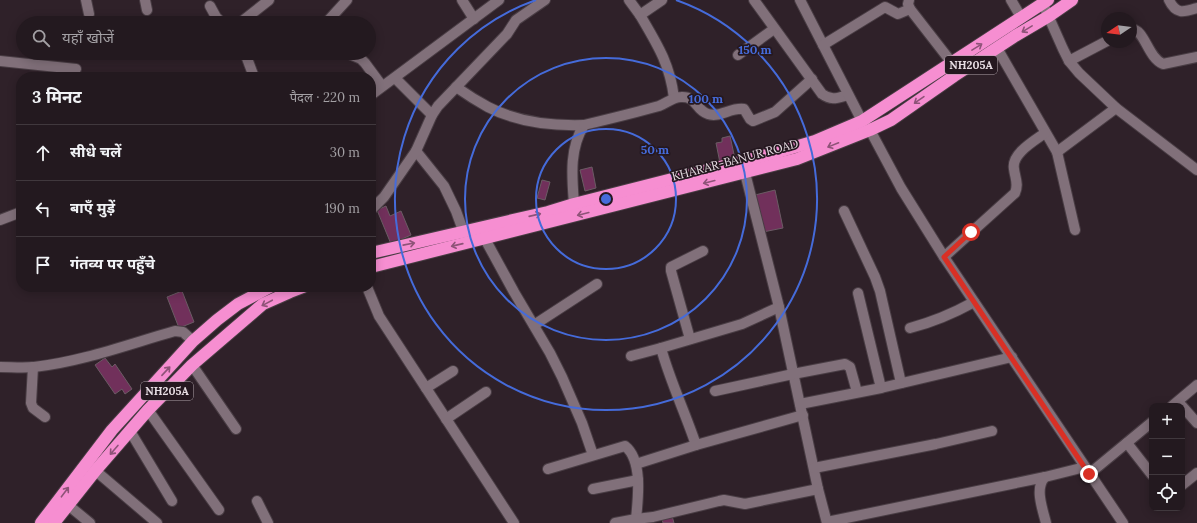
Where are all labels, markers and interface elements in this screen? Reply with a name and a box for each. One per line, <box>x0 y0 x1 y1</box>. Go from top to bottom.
north arrow <box>1101 12 1137 48</box>
search box <box>16 16 376 60</box>
one-way arrow <box>1021 25 1033 33</box>
icon: search <box>30 27 52 49</box>
text: यहाँ खोजें <box>62 28 114 47</box>
text: 150 m <box>738 42 772 57</box>
one-way arrow <box>971 42 983 50</box>
road number: NH205A <box>945 56 997 74</box>
text: 3 मिनट <box>32 86 82 108</box>
text: पैदल · 220 m <box>290 89 360 106</box>
text: 100 m <box>689 91 723 106</box>
one-way arrow <box>913 96 924 104</box>
street label: KHARAR-BANUR ROAD <box>670 135 800 184</box>
one-way arrow <box>828 141 840 149</box>
icon: ahead <box>32 142 54 164</box>
text: सीधे चलें <box>70 142 121 161</box>
text: 50 m <box>641 142 669 157</box>
text: 30 m <box>330 144 360 161</box>
one-way arrow <box>703 179 716 187</box>
centre of rings <box>599 192 613 206</box>
icon: left <box>32 198 54 220</box>
text: बाएँ मुड़ें <box>70 198 115 217</box>
text: 190 m <box>325 200 360 217</box>
one-way arrow <box>529 210 542 218</box>
one-way arrow <box>577 211 590 218</box>
route start <box>962 223 980 241</box>
one-way arrow <box>402 240 415 248</box>
one-way arrow <box>451 242 464 250</box>
icon: arrive <box>32 254 54 276</box>
text: गंतव्य पर पहुँचे <box>70 254 155 273</box>
one-way arrow <box>262 299 274 307</box>
one-way arrow <box>161 366 170 376</box>
road number: NH205A <box>141 382 193 400</box>
map controls <box>1149 403 1185 511</box>
button: + <box>1149 403 1185 439</box>
button: − <box>1149 439 1185 475</box>
one-way arrow <box>109 445 118 456</box>
route end <box>1080 465 1098 483</box>
button: locate <box>1149 475 1185 511</box>
one-way arrow <box>61 487 69 498</box>

